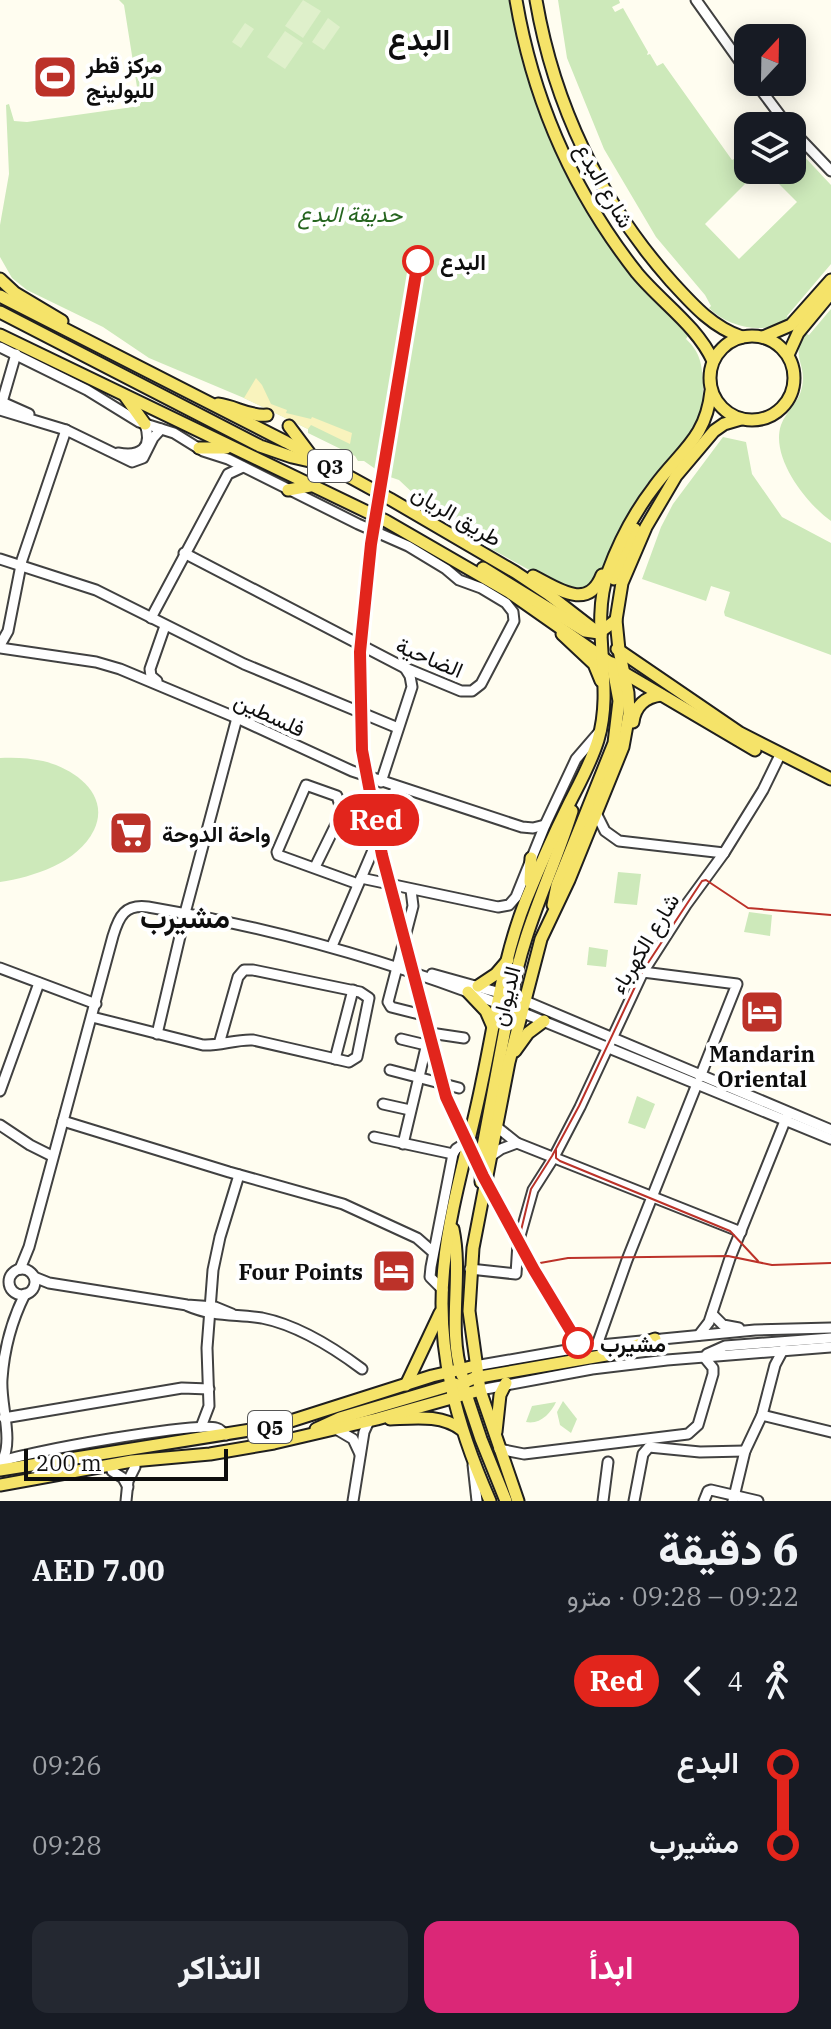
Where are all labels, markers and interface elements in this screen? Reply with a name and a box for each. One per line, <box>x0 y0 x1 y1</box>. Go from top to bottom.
district label: البدع <box>388 19 450 60</box>
north arrow <box>734 24 806 96</box>
map controls <box>734 24 806 184</box>
place label: مركز قطر للبولينج <box>85 50 162 106</box>
sports icon: مركز قطر للبولينج <box>31 53 79 101</box>
button: layers <box>734 112 806 184</box>
street label: شارع البدع <box>568 137 641 233</box>
park label: حديقة البدع <box>298 199 404 230</box>
marker: البدع <box>403 246 433 276</box>
place label: البدع <box>440 247 486 277</box>
road number: Q3 <box>308 450 352 482</box>
street label: طريق الريان <box>407 478 507 552</box>
street label: الضاحية <box>392 630 468 684</box>
street label: فلسطين <box>230 685 310 743</box>
line badge: Red <box>330 794 422 846</box>
text: Red <box>349 801 403 838</box>
supermarket icon: واحة الدوحة <box>107 809 155 857</box>
place label: واحة الدوحة <box>162 819 271 848</box>
street label: شارع الكهرباء <box>603 887 686 999</box>
district label: مشيرب <box>140 897 230 936</box>
street label: الديوان <box>484 963 526 1029</box>
hotel icon: Mandarin Oriental <box>738 988 786 1036</box>
place label: Mandarin Oriental <box>709 1039 815 1093</box>
hotel icon: Four Points <box>370 1247 418 1295</box>
place label: Four Points <box>239 1257 363 1286</box>
marker: مشيرب <box>563 1328 593 1358</box>
place label: مشيرب <box>600 1329 666 1358</box>
road number: Q5 <box>248 1411 292 1443</box>
scale bar <box>24 1445 228 1481</box>
text: 200 m <box>36 1448 102 1477</box>
text: 6 دقيقة <box>658 1520 799 1577</box>
text: AED 7.00 <box>32 1550 165 1589</box>
text: 09:22 – 09:28 · مترو <box>567 1579 799 1613</box>
icon: back <box>671 1659 715 1703</box>
icon: walk <box>755 1659 799 1703</box>
text: Red <box>590 1662 643 1699</box>
text: 4 <box>727 1664 743 1698</box>
text: البدع <box>676 1742 739 1781</box>
text: 09:26 <box>32 1748 102 1782</box>
text: مشيرب <box>649 1822 739 1861</box>
text: 09:28 <box>32 1828 102 1862</box>
button: التذاكر <box>32 1921 408 2013</box>
button: ابدأ <box>424 1921 799 2013</box>

